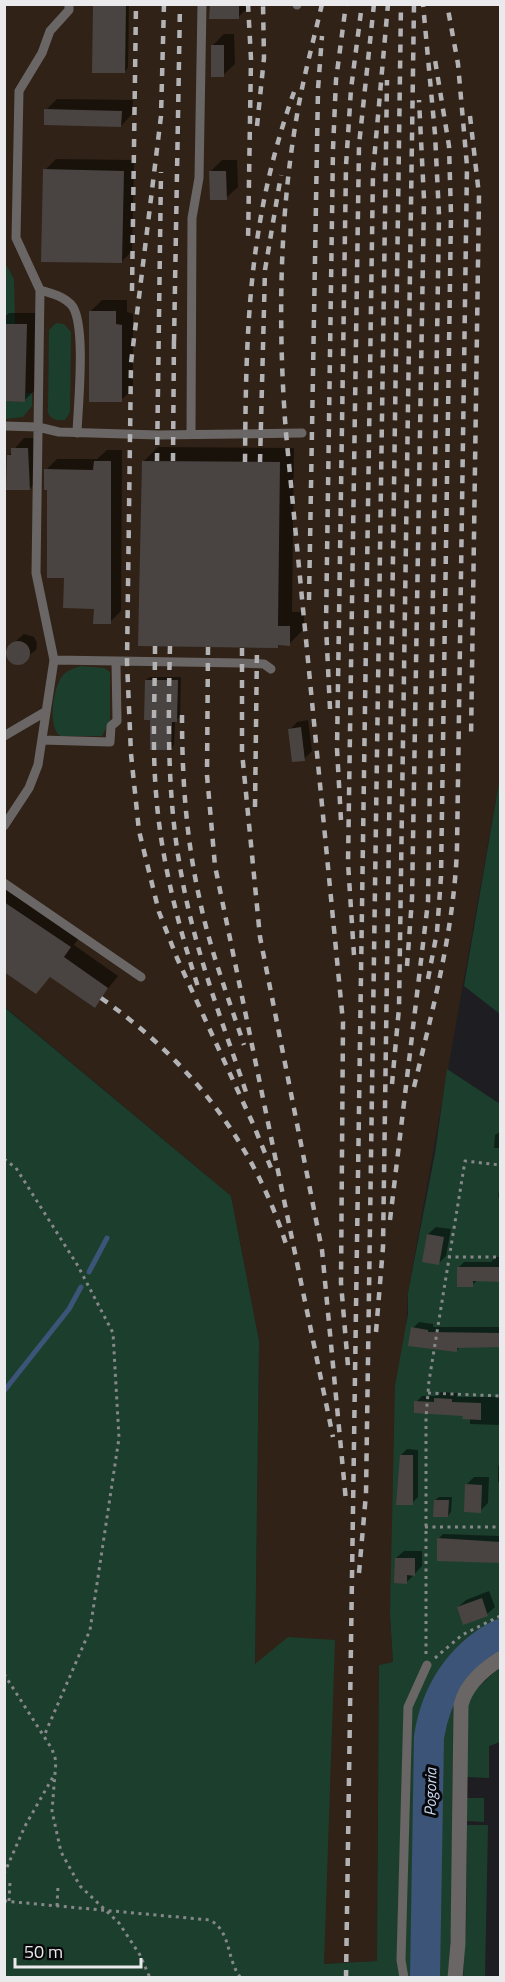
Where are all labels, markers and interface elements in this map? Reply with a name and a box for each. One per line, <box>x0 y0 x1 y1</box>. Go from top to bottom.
water label: Pogoria <box>418 1767 442 1816</box>
scale bar <box>15 1931 141 1969</box>
text: 50 m <box>24 1938 63 1965</box>

